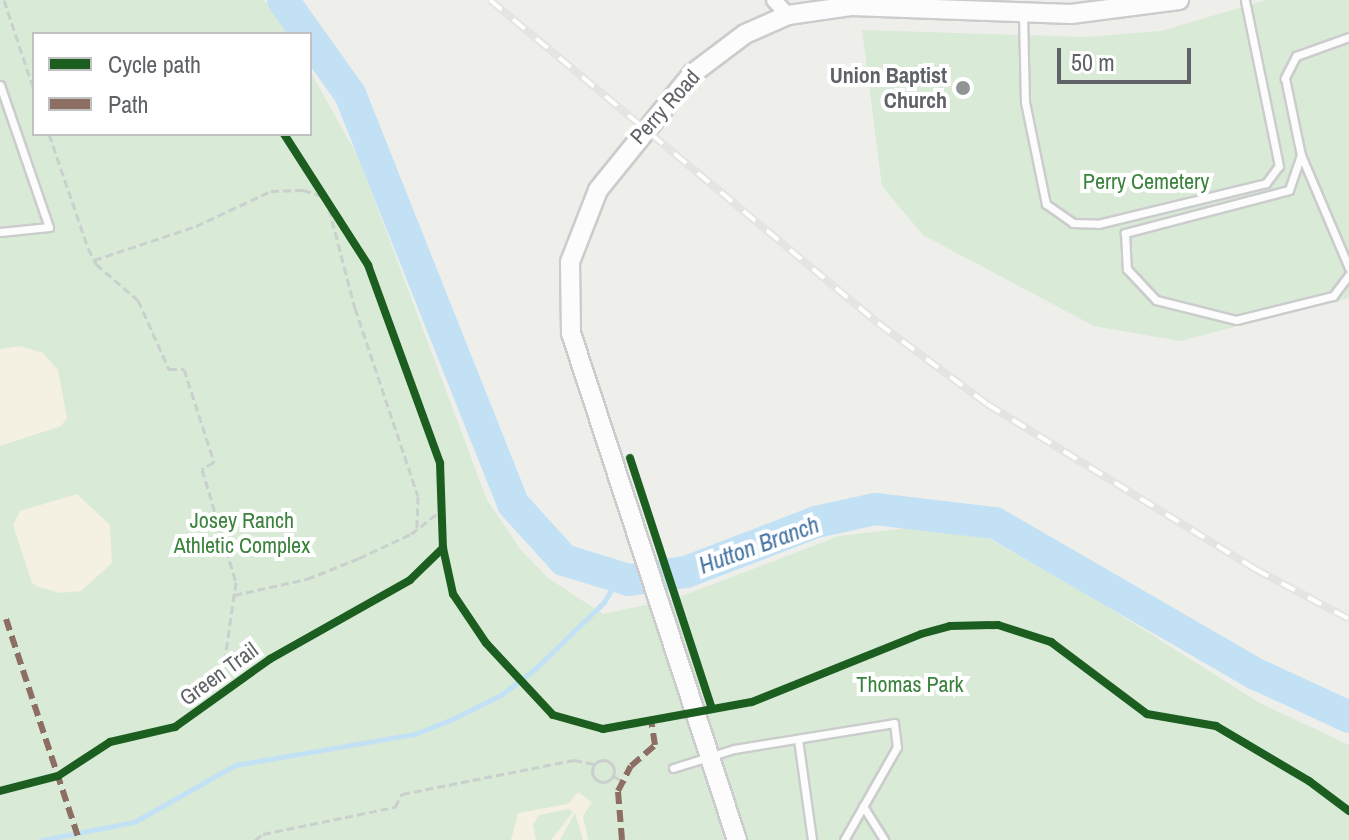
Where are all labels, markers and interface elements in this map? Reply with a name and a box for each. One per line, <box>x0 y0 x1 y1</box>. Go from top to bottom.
legend <box>32 32 312 136</box>
scale bar <box>1061 32 1195 82</box>
text: 50 m <box>1071 46 1115 78</box>
text: Cycle path <box>108 48 201 80</box>
place label: Union Baptist Church <box>830 62 947 114</box>
street label: Perry Road <box>625 64 705 150</box>
marker: Union Baptist Church <box>954 79 972 97</box>
text: Path <box>108 88 149 120</box>
park label: Perry Cemetery <box>1083 169 1209 195</box>
park label: Josey Ranch Athletic Complex <box>174 507 310 558</box>
water label: Hutton Branch <box>695 510 823 580</box>
street label: Green Trail <box>175 637 263 711</box>
park label: Thomas Park <box>856 672 964 698</box>

